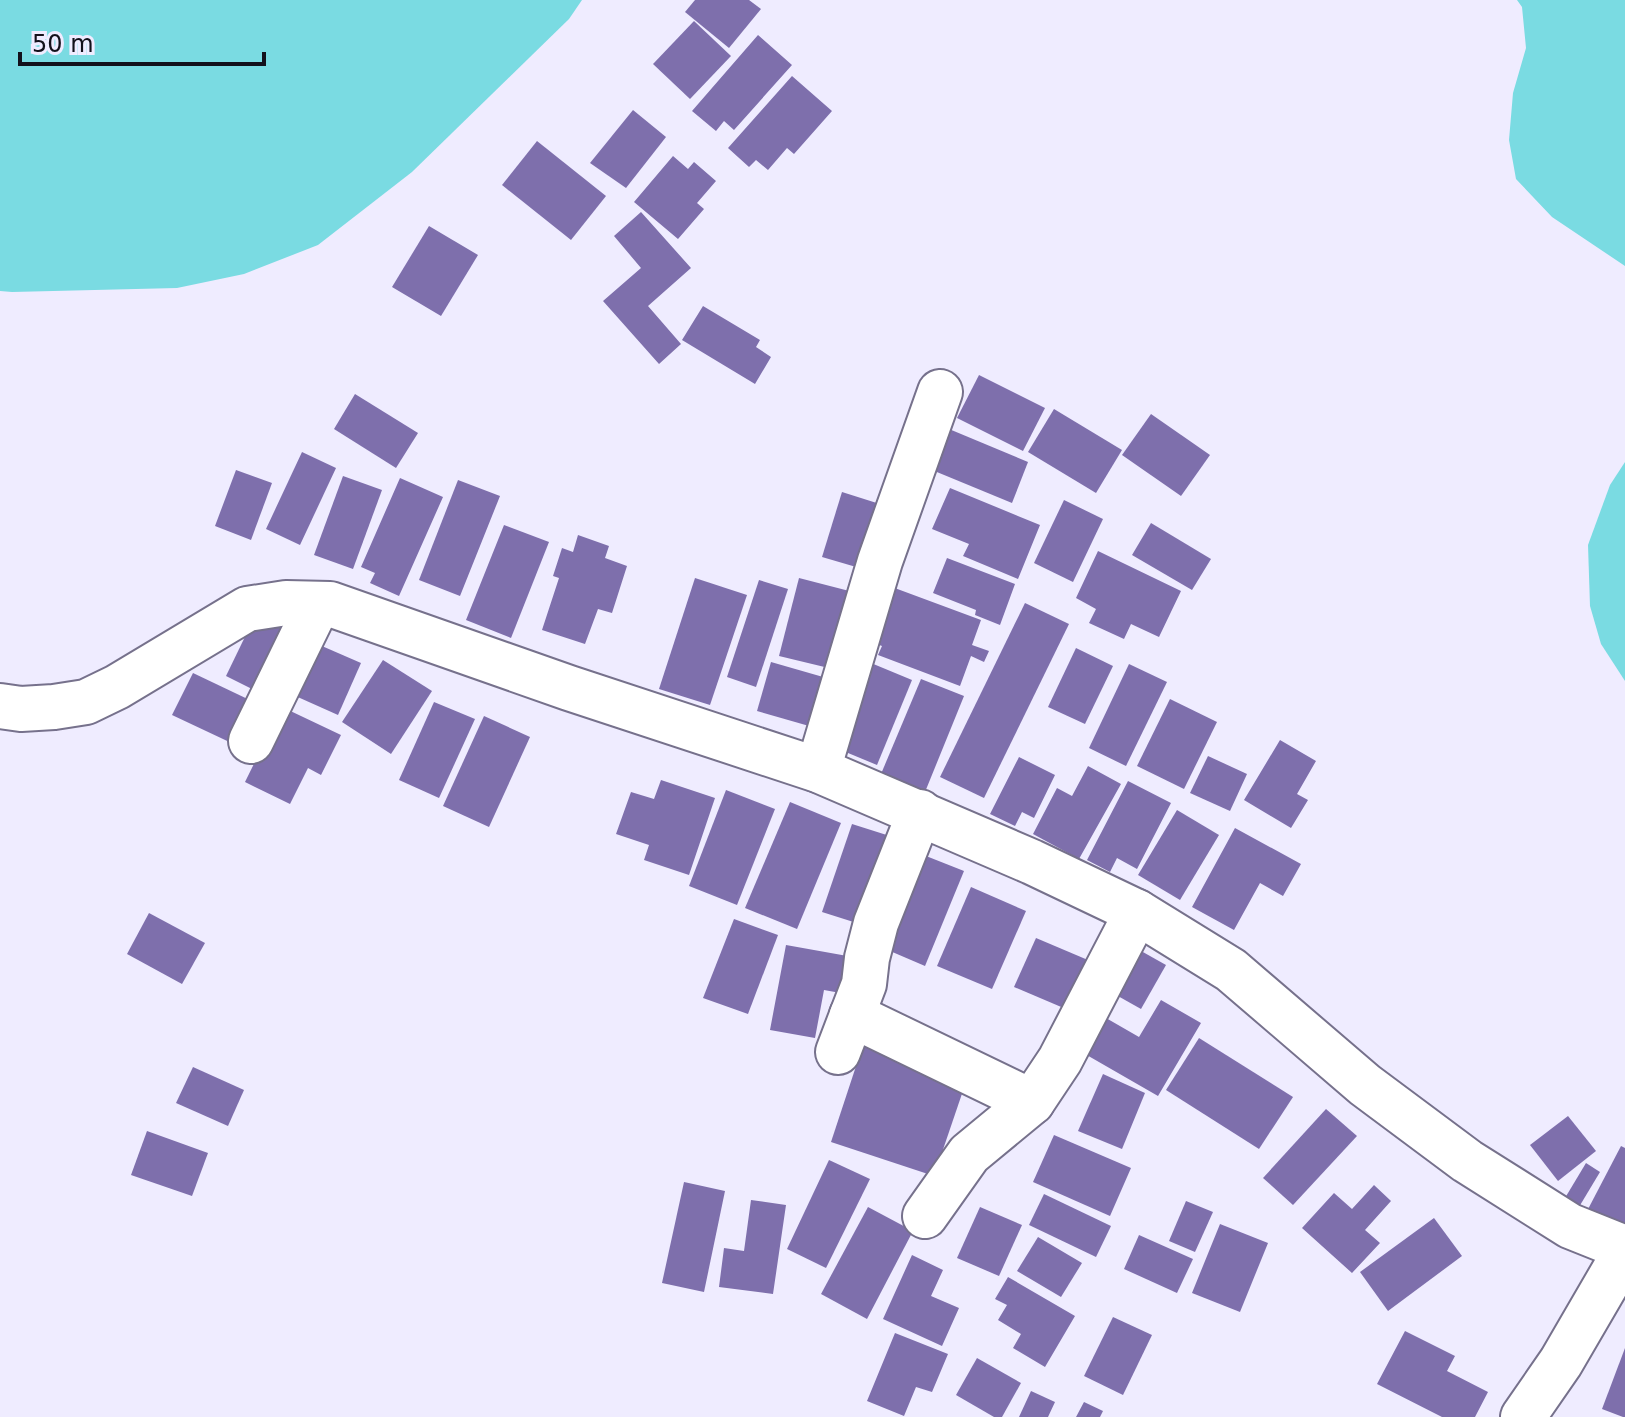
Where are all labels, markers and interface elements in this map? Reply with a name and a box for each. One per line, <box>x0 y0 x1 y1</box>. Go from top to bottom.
scale bar <box>20 16 264 66</box>
text: 50 m <box>32 30 94 58</box>

